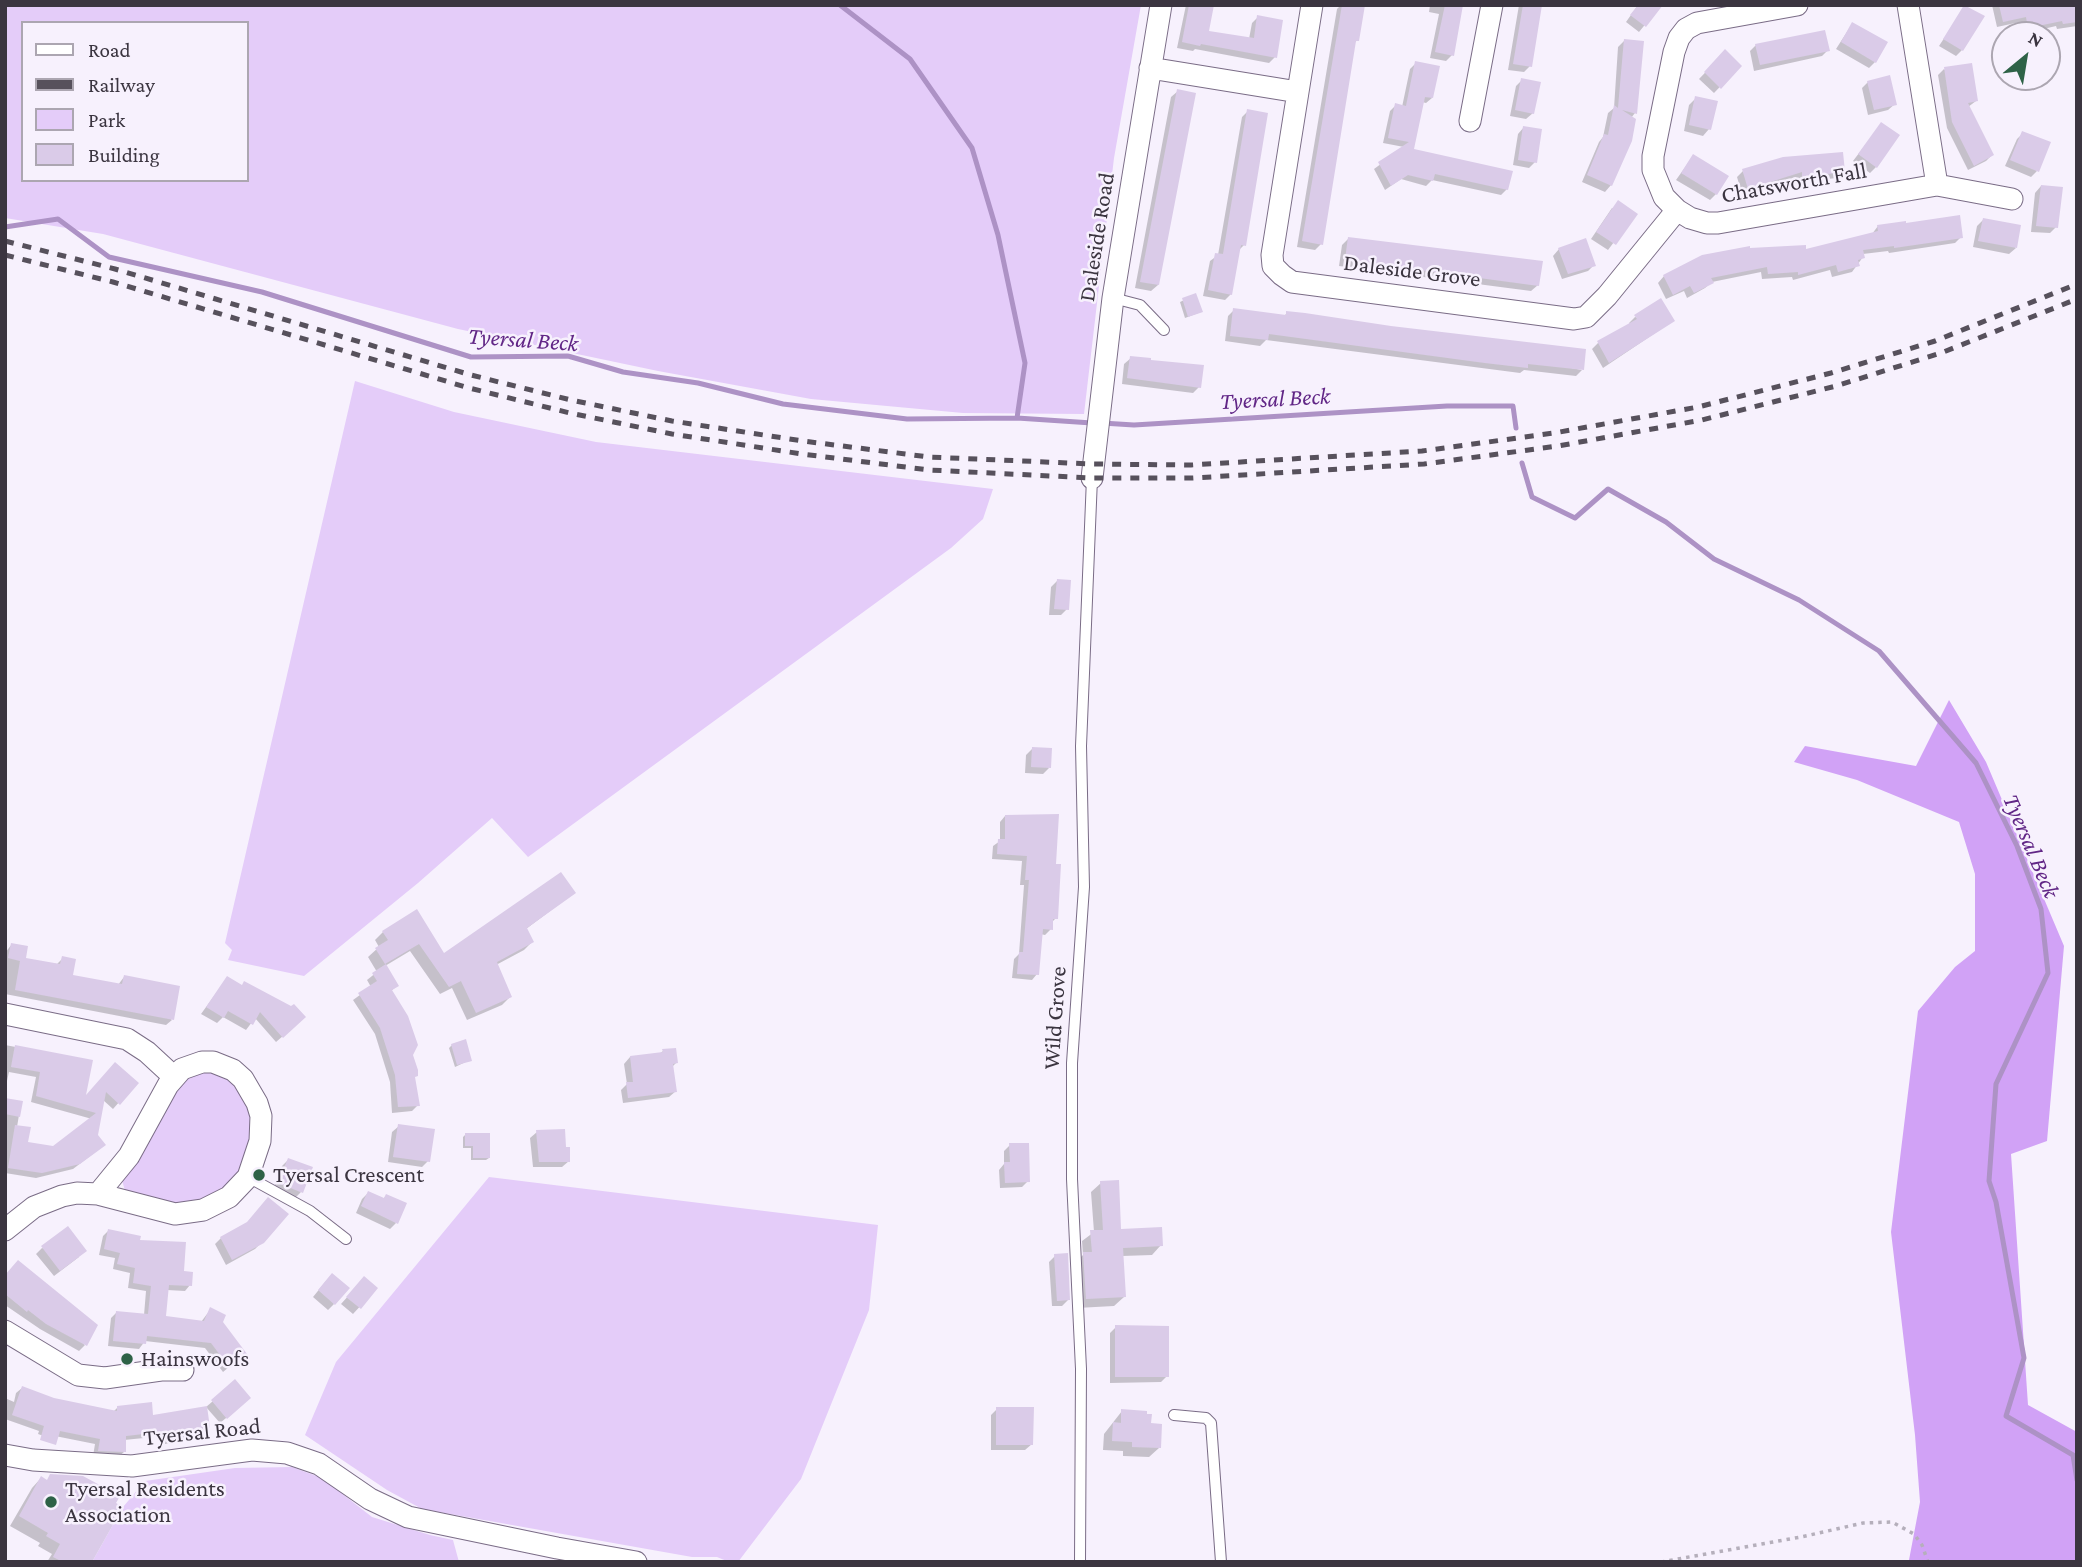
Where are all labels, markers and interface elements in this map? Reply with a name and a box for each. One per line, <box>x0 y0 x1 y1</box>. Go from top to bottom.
legend <box>21 21 248 182</box>
north arrow <box>1991 21 2061 91</box>
text: N <box>2025 27 2047 51</box>
text: Road <box>88 38 131 62</box>
text: Railway <box>88 73 155 97</box>
text: Park <box>88 108 125 132</box>
text: Building <box>88 143 160 167</box>
street label: Chatsworth Fall <box>1719 157 1869 209</box>
street label: Daleside Road <box>1073 170 1121 304</box>
street label: Daleside Grove <box>1342 249 1482 293</box>
water label: Tyersal Beck <box>467 322 579 358</box>
water label: Tyersal Beck <box>1219 382 1331 416</box>
water label: Tyersal Beck <box>1996 790 2066 902</box>
street label: Wild Grove <box>1038 965 1072 1071</box>
place label: Tyersal Crescent <box>273 1161 424 1189</box>
marker: Tyersal Crescent <box>251 1167 267 1183</box>
place label: Hainswoofs <box>141 1345 249 1373</box>
marker: Hainswoofs <box>119 1351 135 1367</box>
street label: Tyersal Road <box>142 1412 262 1452</box>
place label: Tyersal Residents Association <box>65 1475 225 1529</box>
marker: Tyersal Residents Association <box>43 1494 59 1510</box>

